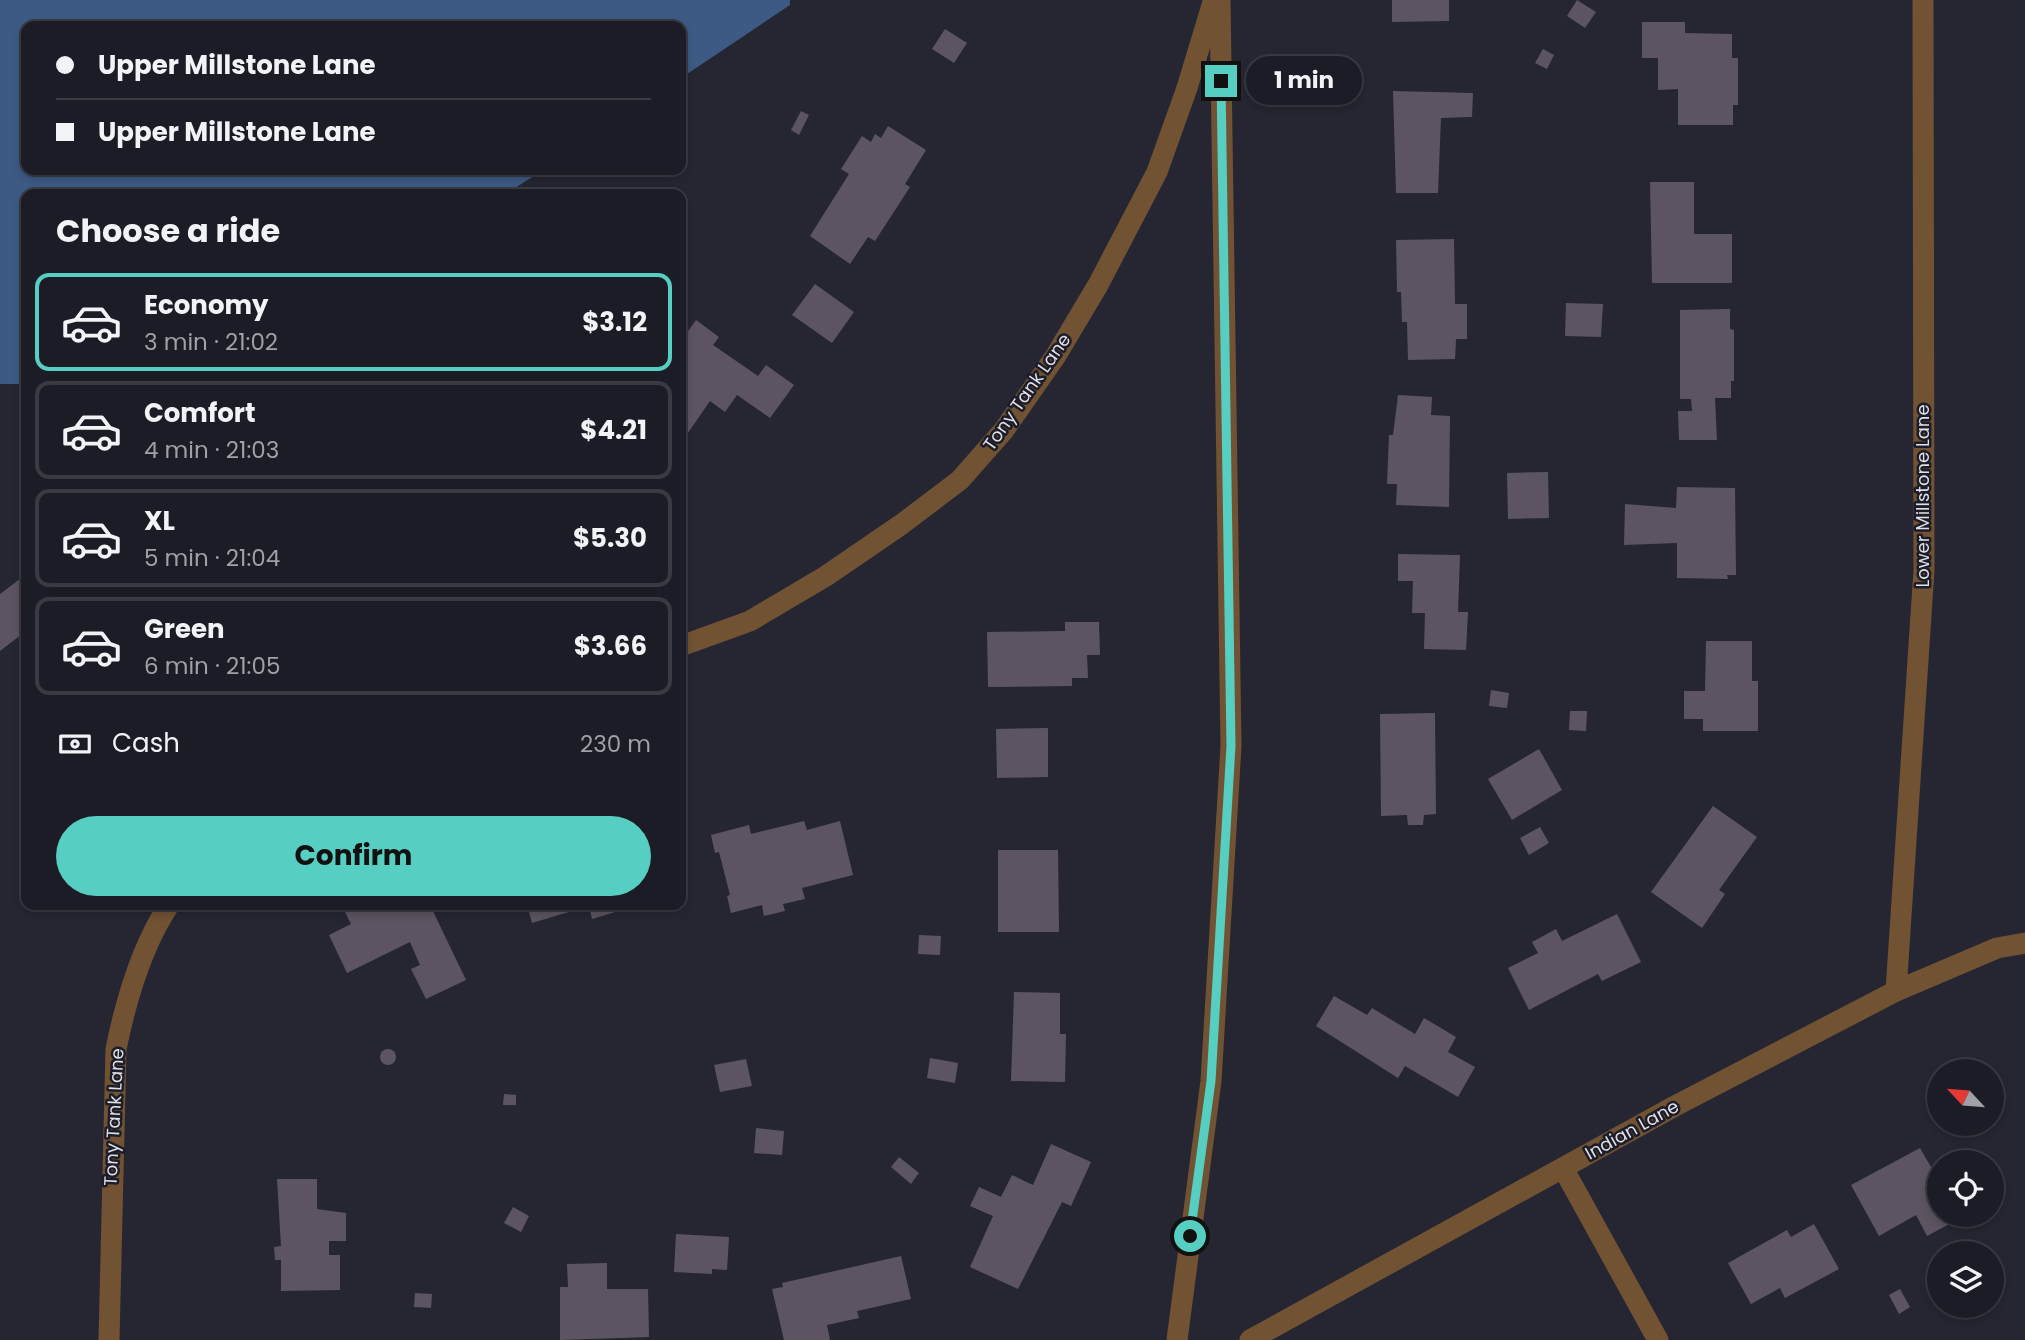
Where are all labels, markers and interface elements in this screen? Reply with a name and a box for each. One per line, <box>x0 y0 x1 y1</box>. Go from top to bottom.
text: Upper Millstone Lane <box>98 47 375 83</box>
callout: 1 min <box>1246 56 1361 106</box>
text: 1 min <box>1274 64 1334 96</box>
route end <box>1205 65 1237 97</box>
text: Upper Millstone Lane <box>98 114 375 150</box>
text: Choose a ride <box>56 208 280 253</box>
text: Economy <box>144 287 268 323</box>
icon: car <box>60 291 123 354</box>
text: $3.12 <box>582 304 647 340</box>
text: 3 min · 21:02 <box>144 326 278 358</box>
street label: Tony Tank Lane <box>977 328 1076 455</box>
text: Comfort <box>144 395 256 431</box>
icon: car <box>60 399 123 462</box>
street label: Lower Millstone Lane <box>1910 404 1935 588</box>
text: $4.21 <box>580 412 647 448</box>
text: 4 min · 21:03 <box>144 434 279 466</box>
text: XL <box>144 503 175 539</box>
icon: car <box>60 507 123 570</box>
text: $5.30 <box>573 520 647 556</box>
text: 5 min · 21:04 <box>144 542 280 574</box>
text: Green <box>144 611 225 647</box>
icon: car <box>60 615 123 678</box>
text: $3.66 <box>574 628 647 664</box>
text: 6 min · 21:05 <box>144 650 280 682</box>
icon: cash <box>56 725 94 763</box>
text: Cash <box>112 725 180 761</box>
text: 230 m <box>580 728 651 760</box>
button: Confirm <box>56 816 651 896</box>
street label: Tony Tank Lane <box>97 1047 130 1186</box>
north arrow <box>1927 1059 2004 1136</box>
map controls <box>1927 1059 2004 1318</box>
street label: Indian Lane <box>1580 1093 1683 1166</box>
button: locate <box>1927 1150 2004 1227</box>
route start <box>1174 1220 1206 1252</box>
button: layers <box>1927 1241 2004 1318</box>

